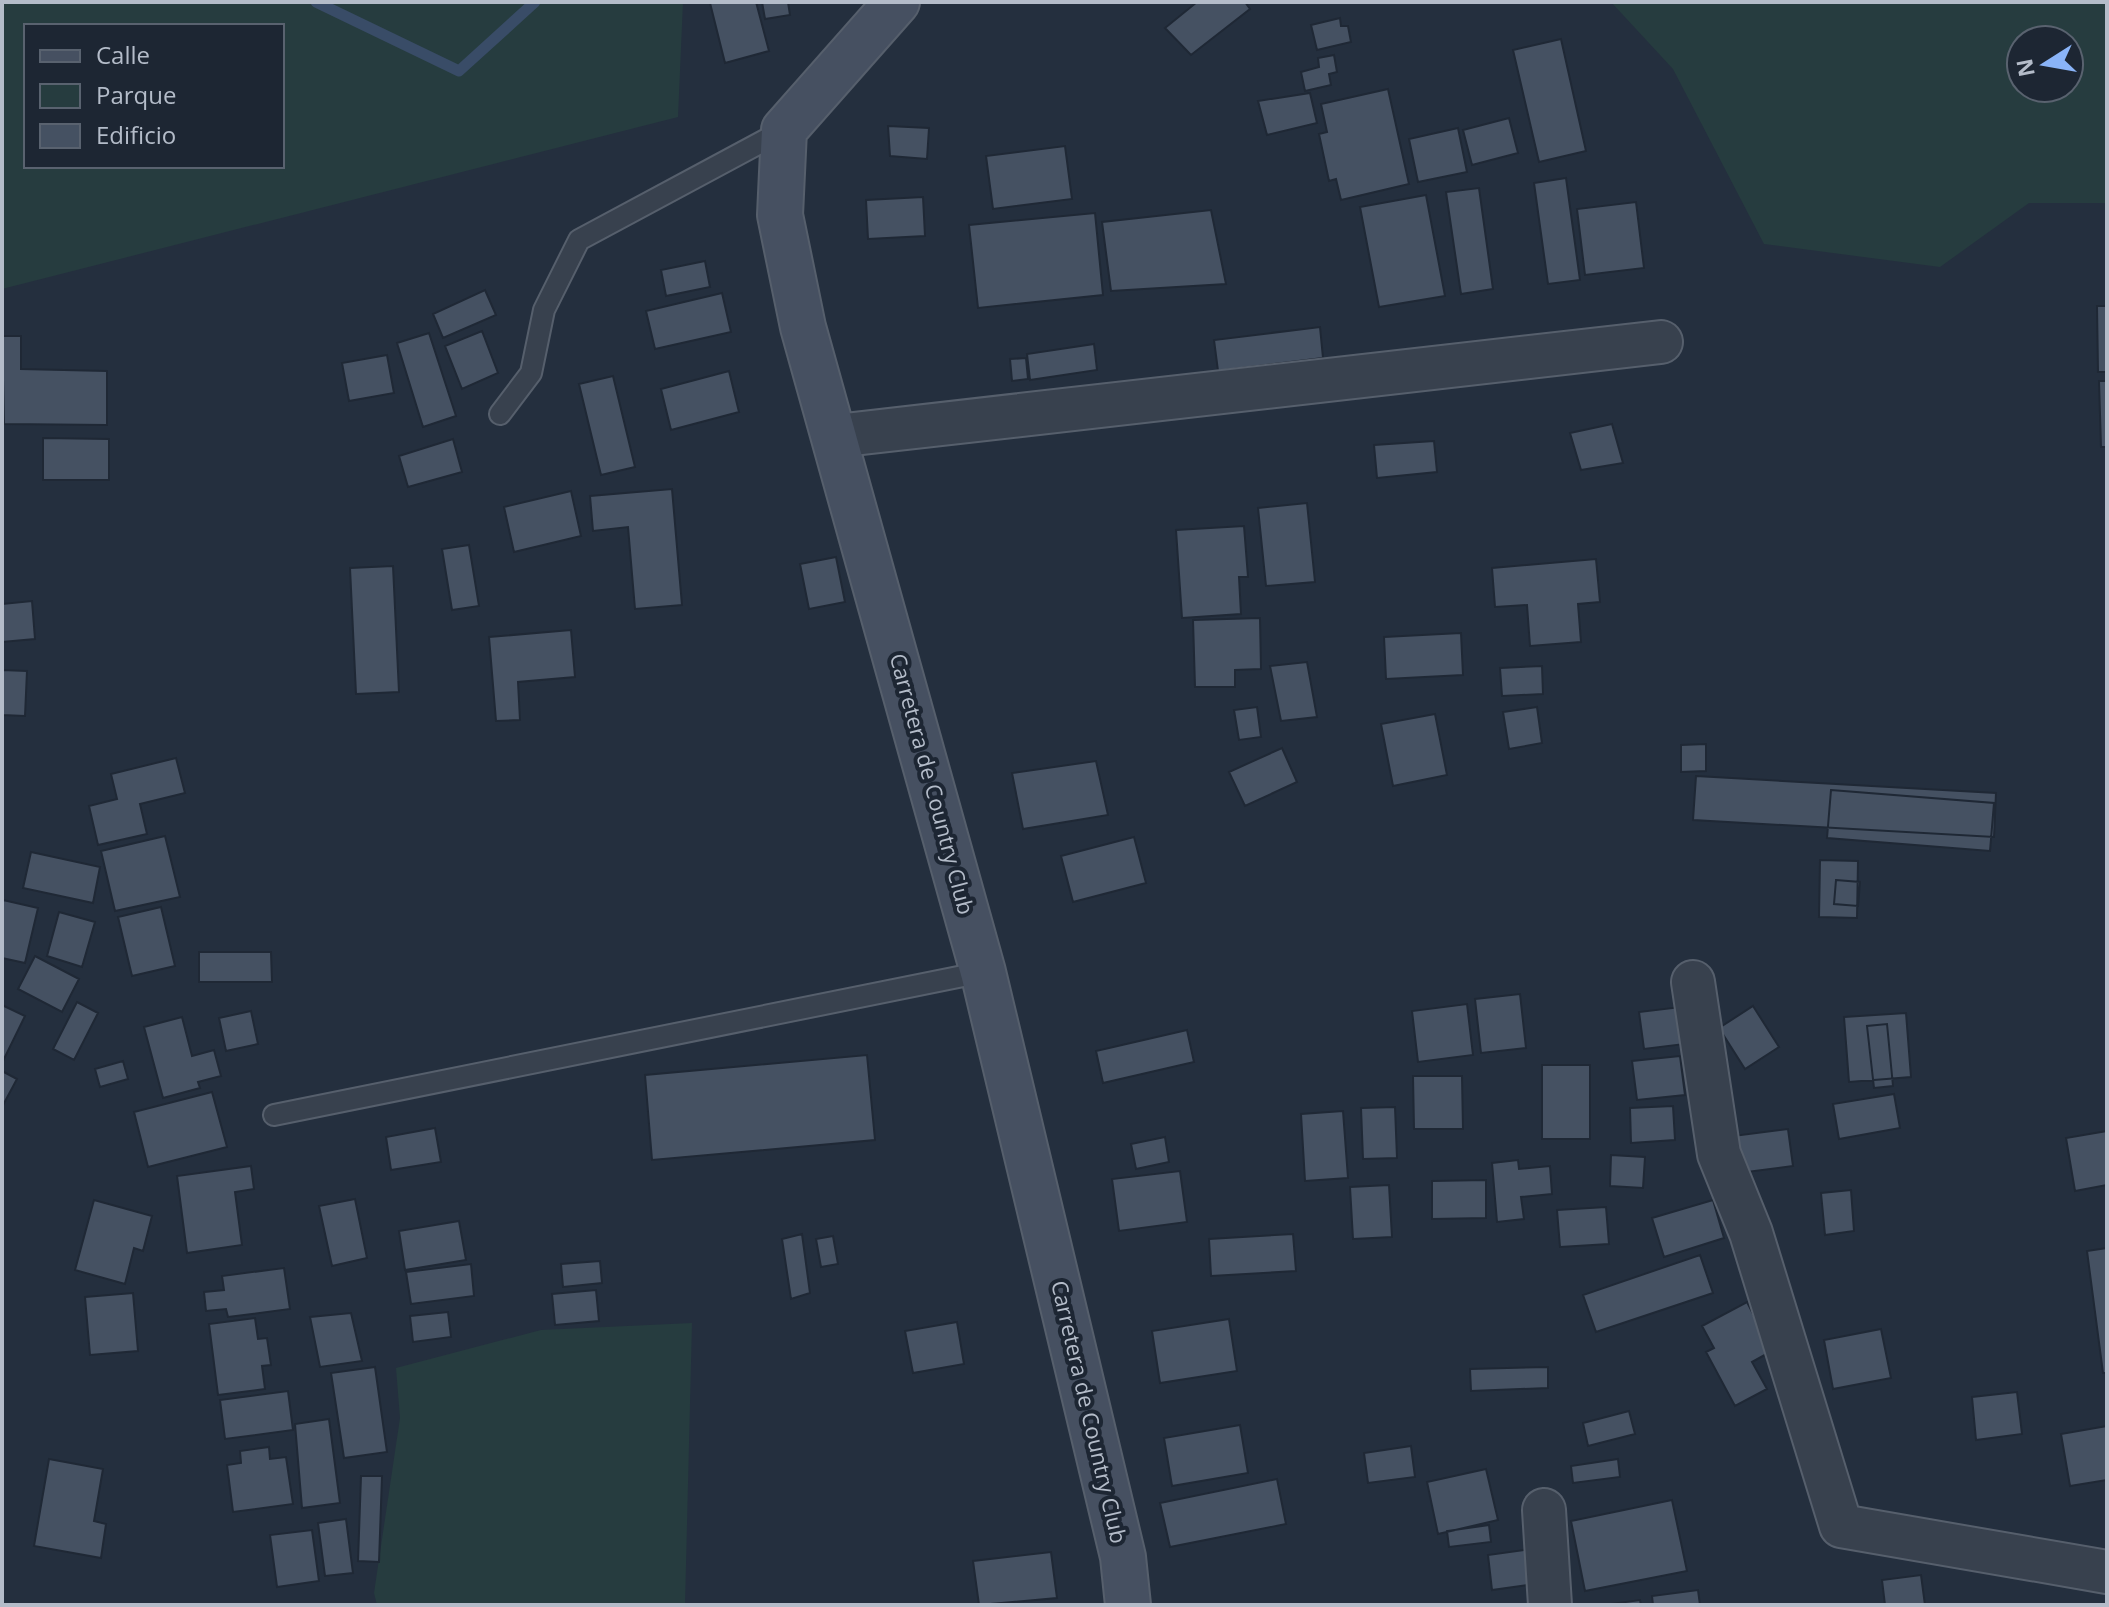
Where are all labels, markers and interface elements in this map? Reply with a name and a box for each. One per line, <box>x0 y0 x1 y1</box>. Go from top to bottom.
legend <box>24 24 284 168</box>
north arrow <box>2005 24 2085 104</box>
text: Calle <box>96 38 150 71</box>
text: N <box>2008 56 2041 80</box>
text: Parque <box>96 78 176 111</box>
text: Edificio <box>96 118 176 151</box>
street label: Carretera de Country Club <box>884 650 982 918</box>
street label: Carretera de Country Club <box>1045 1277 1135 1546</box>

